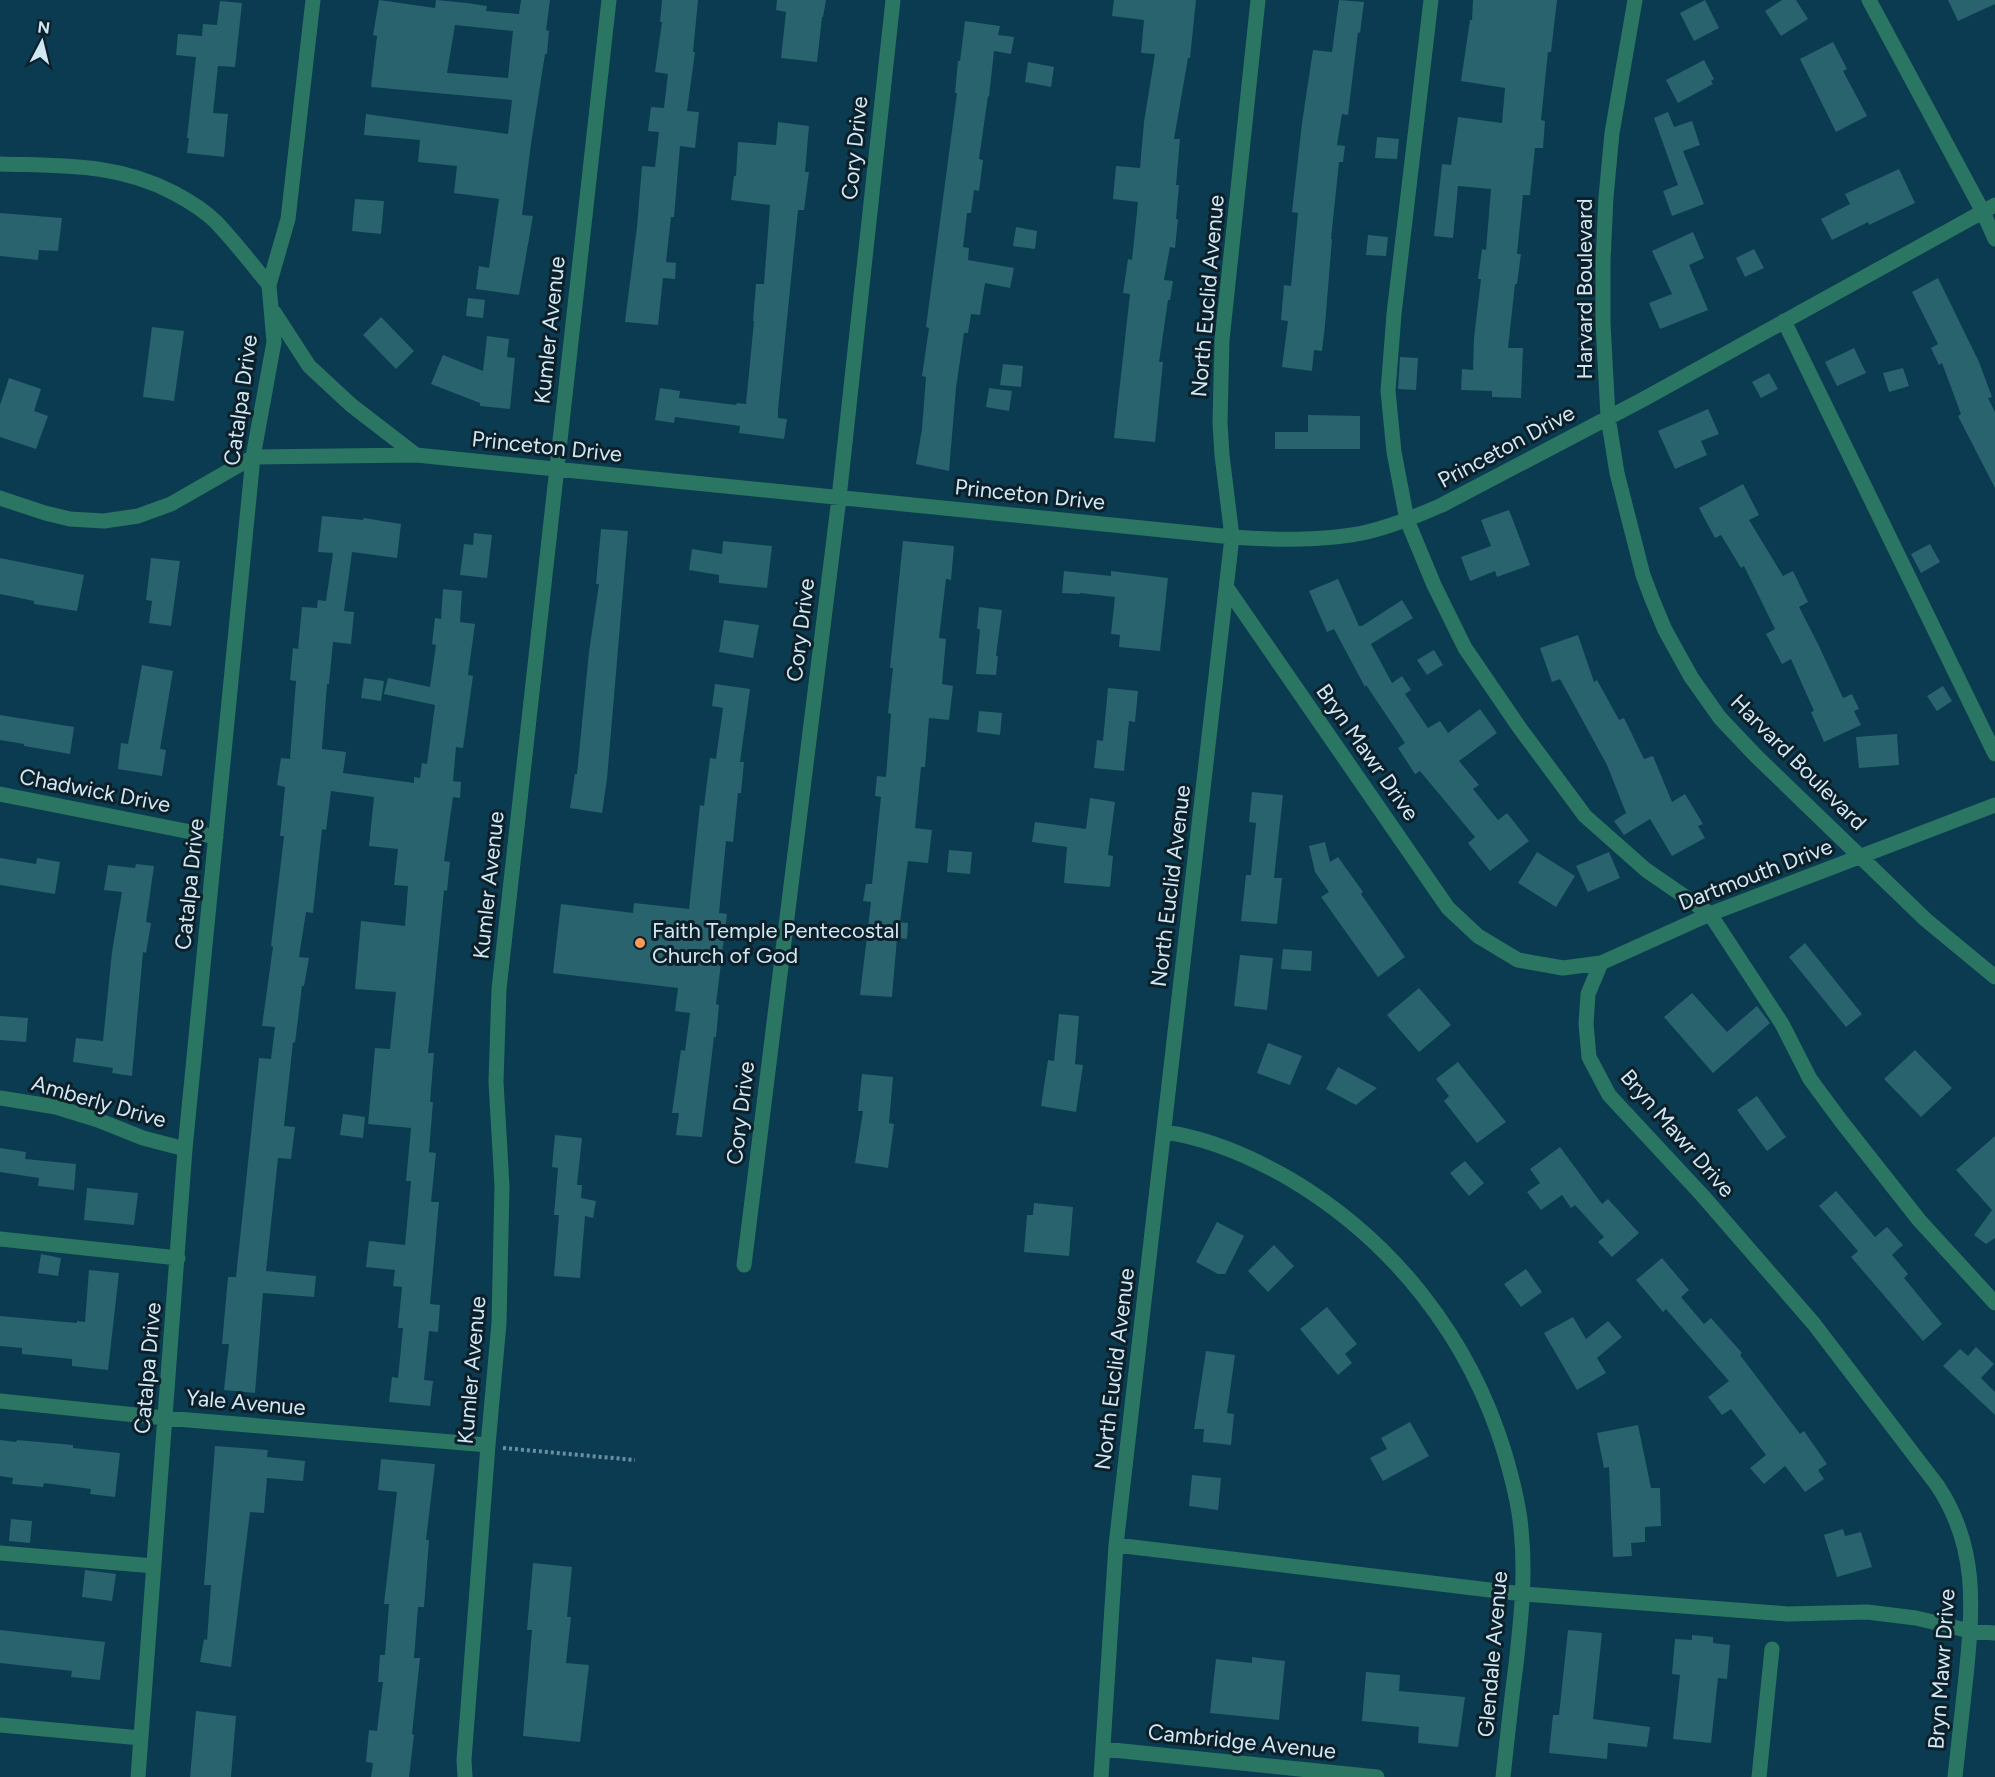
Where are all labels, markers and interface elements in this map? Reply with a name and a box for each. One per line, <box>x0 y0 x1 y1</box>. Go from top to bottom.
north arrow <box>12 12 72 72</box>
text: N <box>36 17 51 38</box>
street label: Cory Drive <box>836 95 873 201</box>
street label: North Euclid Avenue <box>1185 194 1230 398</box>
street label: Harvard Boulevard <box>1571 198 1598 380</box>
street label: Kumler Avenue <box>528 255 571 405</box>
street label: Catalpa Drive <box>218 333 263 467</box>
street label: Princeton Drive <box>1433 399 1579 494</box>
street label: Princeton Drive <box>470 425 623 468</box>
street label: Princeton Drive <box>953 473 1106 516</box>
street label: Cory Drive <box>781 577 820 683</box>
street label: Bryn Mawr Drive <box>1310 679 1425 826</box>
street label: Harvard Boulevard <box>1725 689 1872 836</box>
street label: Chadwick Drive <box>17 763 173 818</box>
street label: North Euclid Avenue <box>1145 784 1196 989</box>
street label: Kumler Avenue <box>467 810 510 960</box>
street label: Catalpa Drive <box>169 817 210 951</box>
street label: Dartmouth Drive <box>1674 833 1836 916</box>
place label: Faith Temple Pentecostal Church of God <box>652 917 899 969</box>
marker: Faith Temple Pentecostal Church of God <box>633 936 647 950</box>
street label: Cory Drive <box>721 1060 760 1166</box>
street label: Bryn Mawr Drive <box>1615 1064 1741 1203</box>
street label: Amberly Drive <box>28 1069 169 1134</box>
street label: North Euclid Avenue <box>1089 1267 1140 1472</box>
street label: Kumler Avenue <box>452 1295 491 1445</box>
street label: Catalpa Drive <box>128 1301 167 1435</box>
street label: Yale Avenue <box>185 1384 307 1421</box>
street label: Glendale Avenue <box>1472 1570 1513 1738</box>
street label: Bryn Mawr Drive <box>1922 1588 1961 1750</box>
street label: Cambridge Avenue <box>1147 1718 1337 1765</box>

